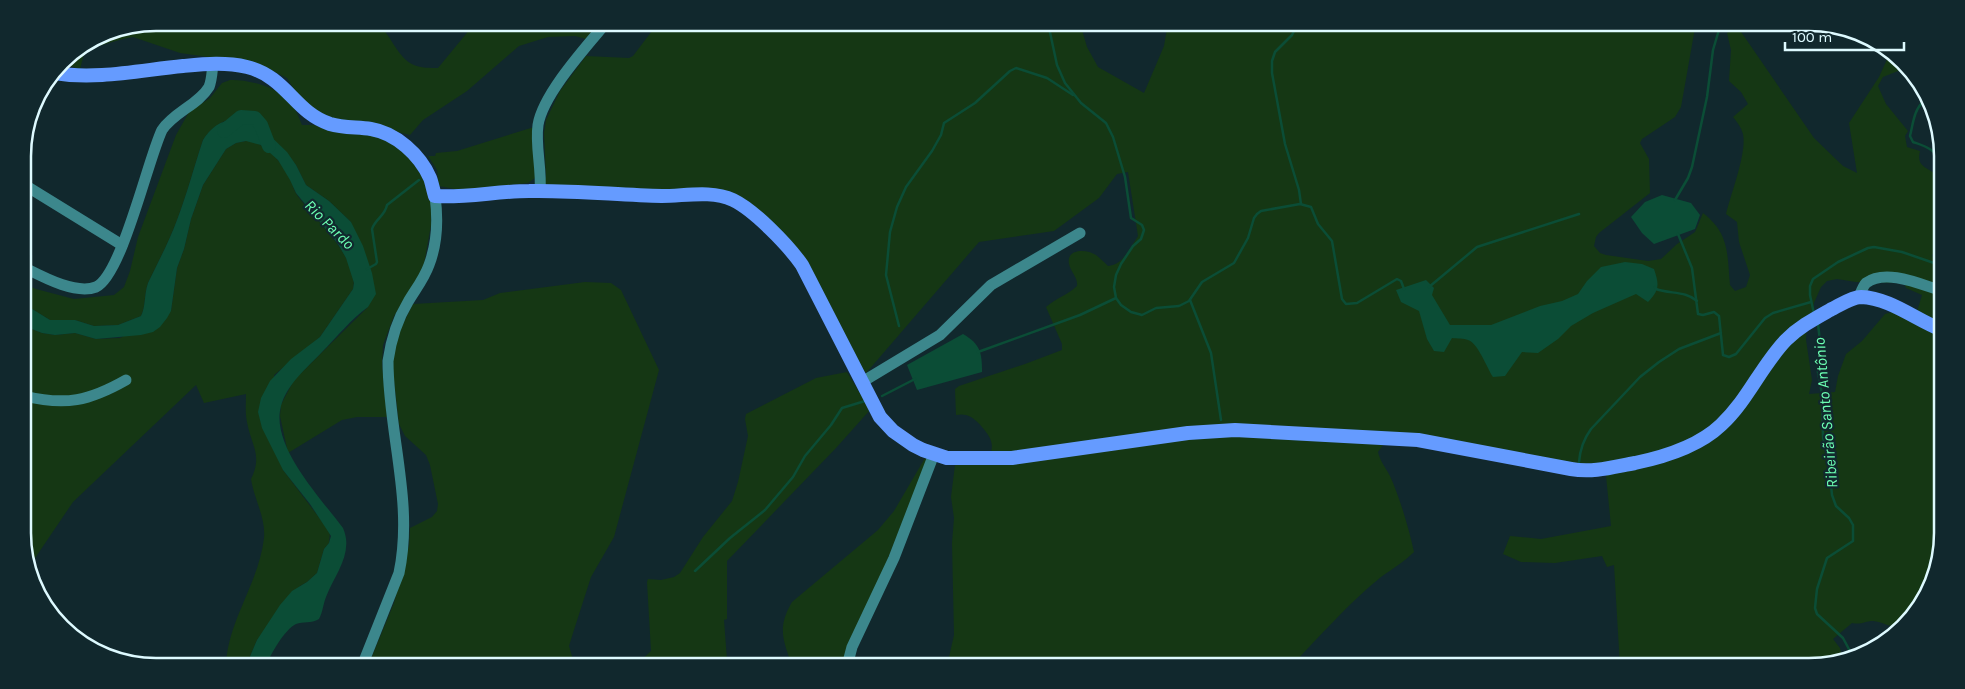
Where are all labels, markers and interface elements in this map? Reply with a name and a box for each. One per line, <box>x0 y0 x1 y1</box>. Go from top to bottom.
scale bar <box>1785 20 1904 52</box>
text: 100 m <box>1792 28 1832 46</box>
water label: Rio Pardo <box>301 196 359 253</box>
water label: Ribeirão Santo Antônio <box>1809 337 1842 489</box>

